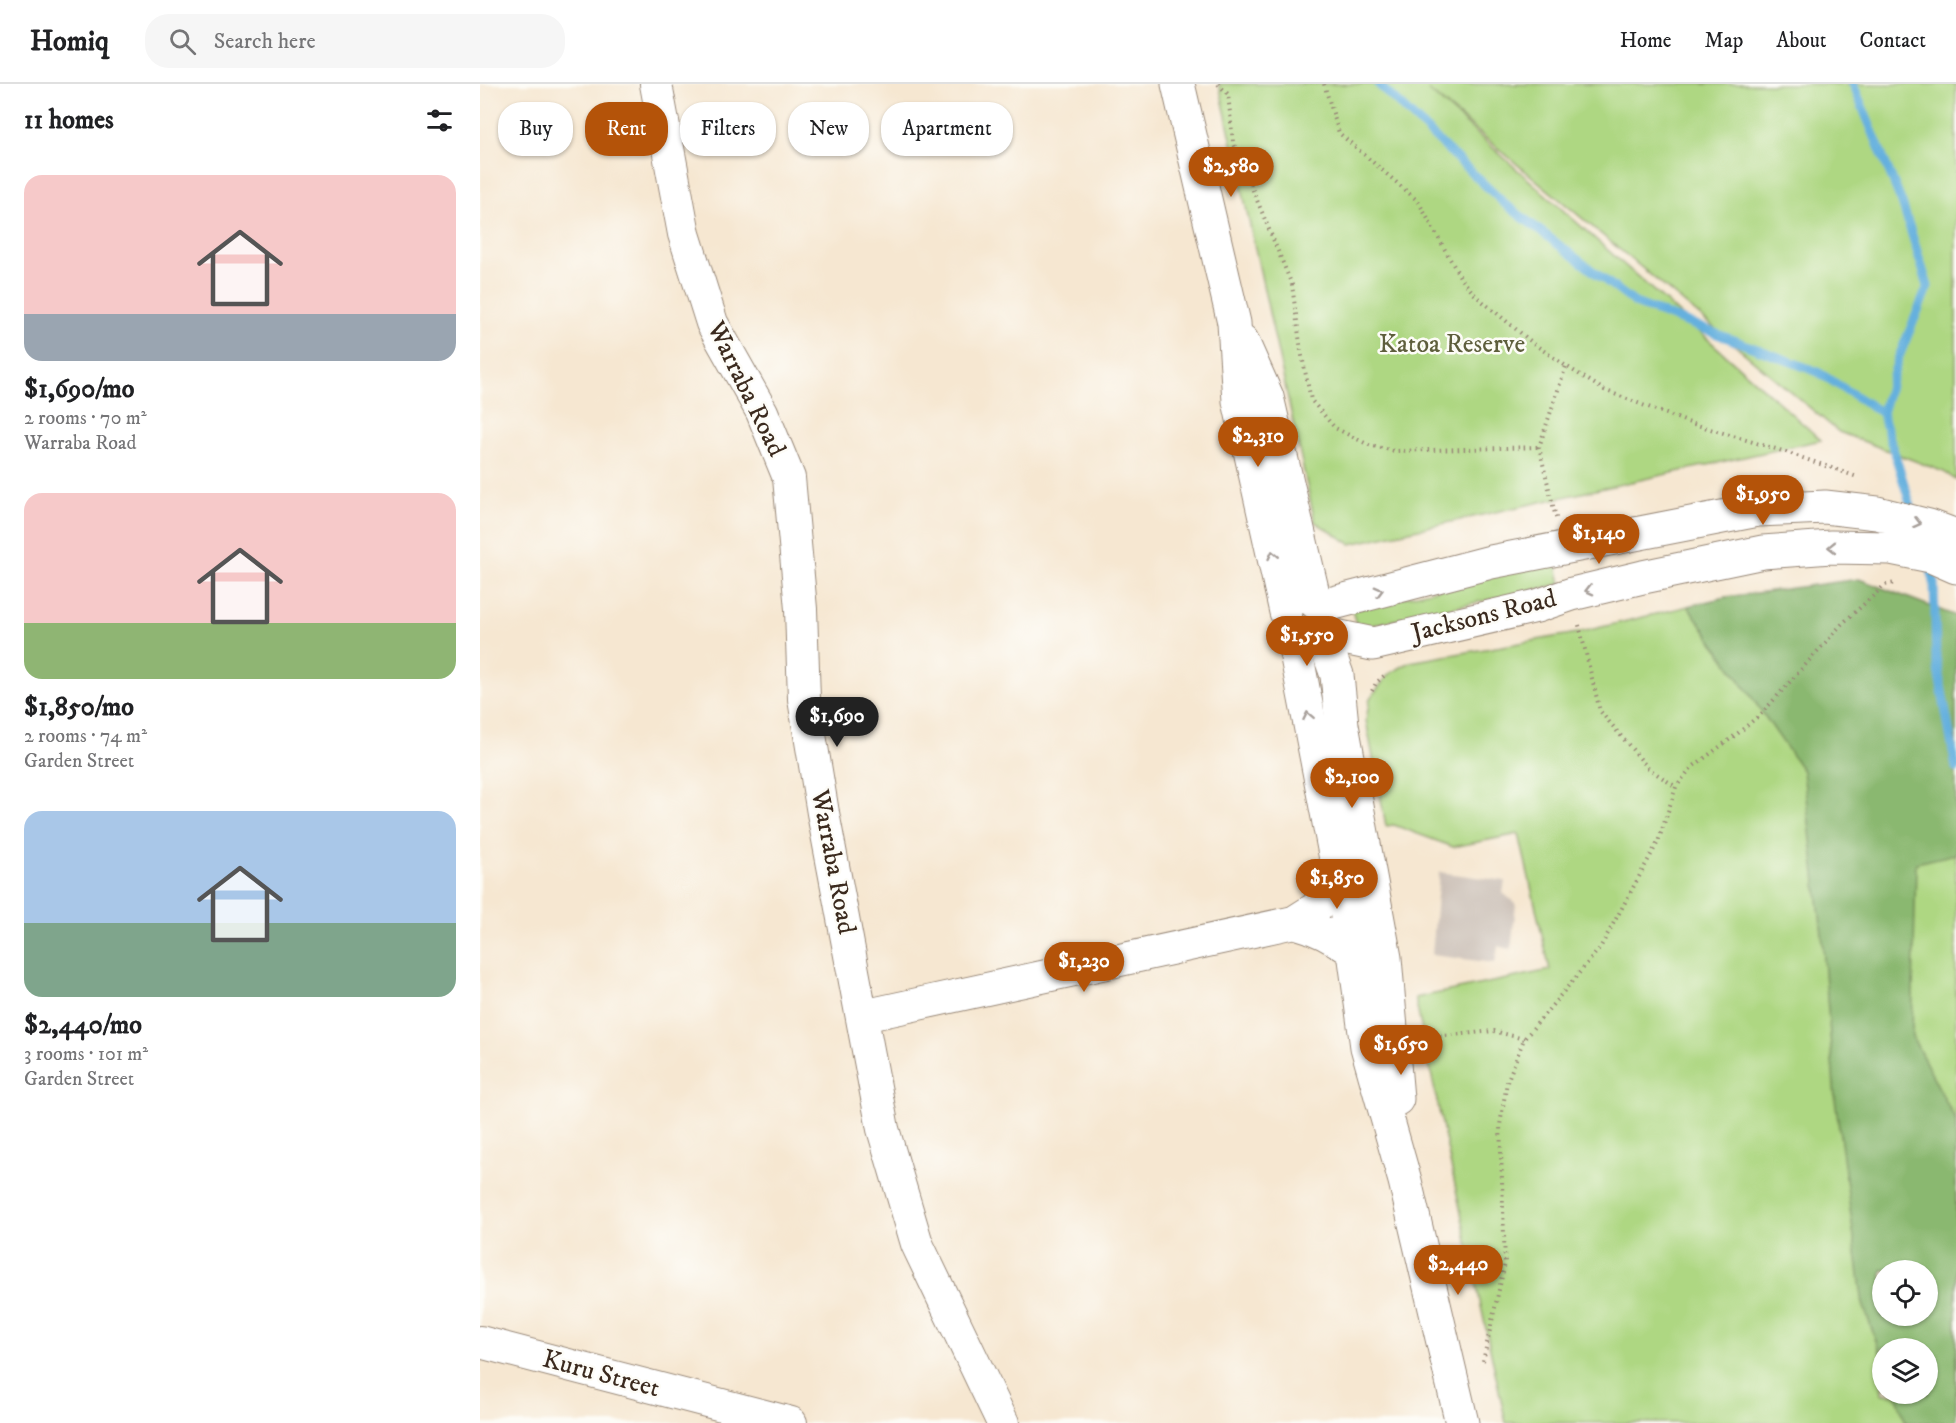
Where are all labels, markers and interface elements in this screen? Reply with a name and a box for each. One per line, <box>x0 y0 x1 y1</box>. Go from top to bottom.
search box <box>145 14 565 68</box>
text: Homiq <box>30 24 109 59</box>
icon: search <box>166 25 199 58</box>
text: Search here <box>214 28 316 55</box>
text: Home <box>1620 28 1672 54</box>
text: Map <box>1705 28 1743 54</box>
text: About <box>1776 28 1827 54</box>
text: Contact <box>1860 28 1926 54</box>
chip: Buy <box>498 102 573 156</box>
chip: Rent <box>585 102 668 156</box>
chip: Filters <box>680 102 776 156</box>
chip: New <box>788 102 869 156</box>
chip: Apartment <box>881 102 1013 156</box>
text: 11 homes <box>24 104 114 137</box>
icon: filters <box>423 104 456 137</box>
pin: $2,580 <box>1182 147 1280 198</box>
text: $2,580 <box>1203 154 1259 179</box>
icon: home <box>186 214 294 322</box>
street label: Warraba Road <box>699 315 793 462</box>
park label: Katoa Reserve <box>1379 328 1525 361</box>
text: $1,690/mo <box>24 373 134 406</box>
text: 2 rooms · 70 m² <box>24 406 147 431</box>
pin: $2,310 <box>1209 417 1307 468</box>
text: $2,310 <box>1232 424 1284 449</box>
text: Warraba Road <box>24 431 137 456</box>
pin: $1,950 <box>1714 475 1812 526</box>
text: $1,950 <box>1736 482 1790 507</box>
pin: $1,140 <box>1550 514 1648 565</box>
one-way arrow <box>1912 516 1922 529</box>
text: $1,140 <box>1572 521 1626 546</box>
icon: home <box>186 532 294 640</box>
one-way arrow <box>1828 541 1837 554</box>
one-way arrow <box>1268 550 1281 560</box>
street label: Jacksons Road <box>1406 582 1560 650</box>
one-way arrow <box>1584 582 1594 595</box>
one-way arrow <box>1373 586 1383 598</box>
pin: $1,550 <box>1258 616 1356 667</box>
text: $1,550 <box>1280 623 1334 648</box>
text: $1,850/mo <box>24 691 134 724</box>
pin: $1,690 <box>788 697 886 748</box>
text: $1,690 <box>810 704 864 729</box>
one-way arrow <box>1302 711 1315 721</box>
text: 2 rooms · 74 m² <box>24 724 147 749</box>
text: Garden Street <box>24 749 134 774</box>
pin: $2,100 <box>1303 758 1401 809</box>
text: $2,100 <box>1324 765 1380 790</box>
street label: Warraba Road <box>803 786 863 937</box>
icon: home <box>186 850 294 958</box>
pin: $1,850 <box>1288 859 1386 910</box>
text: $1,850 <box>1310 866 1364 891</box>
pin: $1,230 <box>1035 942 1133 993</box>
text: $1,230 <box>1058 949 1110 974</box>
text: $2,440/mo <box>24 1009 142 1042</box>
pin: $1,650 <box>1352 1025 1450 1076</box>
text: $1,650 <box>1374 1032 1428 1057</box>
text: 3 rooms · 101 m² <box>24 1042 148 1067</box>
text: Garden Street <box>24 1067 134 1092</box>
pin: $2,440 <box>1409 1245 1507 1296</box>
text: $2,440 <box>1428 1252 1488 1277</box>
map controls <box>1872 1260 1938 1404</box>
button: locate <box>1872 1260 1938 1326</box>
button: layers <box>1872 1338 1938 1404</box>
street label: Kuru Street <box>539 1343 663 1405</box>

